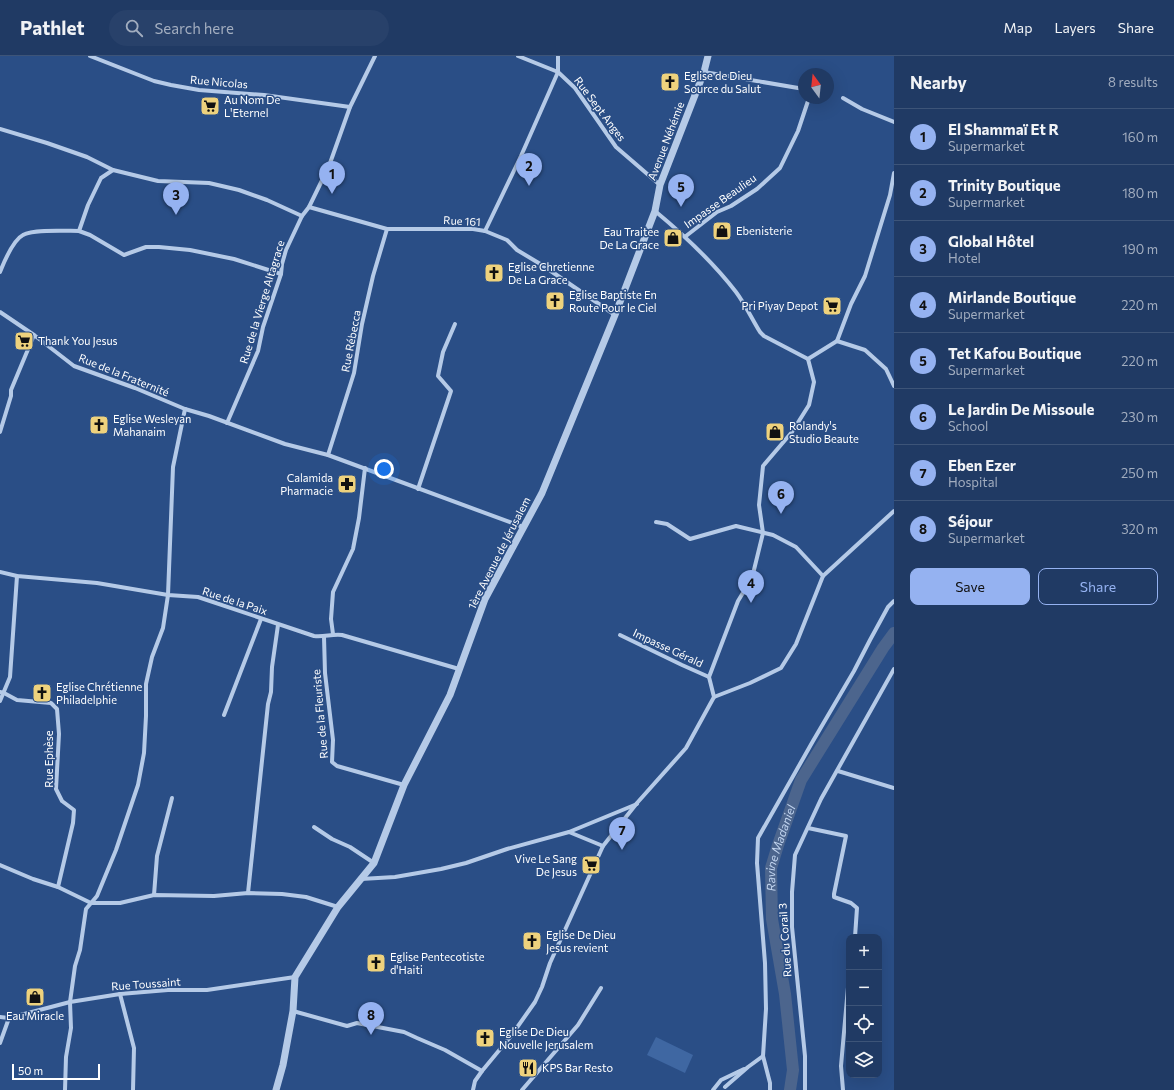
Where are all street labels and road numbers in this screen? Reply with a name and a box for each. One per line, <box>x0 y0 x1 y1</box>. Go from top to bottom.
street label: Rue Nicolas <box>190 72 249 91</box>
street label: Rue Sept Anges <box>572 74 629 143</box>
street label: Avenue Néhémie <box>645 99 687 182</box>
street label: Impasse Beaulieu <box>681 171 758 230</box>
street label: Rue 161 <box>443 213 481 228</box>
street label: Rue de la Vierge Altagrace <box>237 238 287 365</box>
street label: Rue Rébecca <box>338 309 363 373</box>
street label: Rue de la Fraternité <box>77 350 172 399</box>
street label: 1ère Avenue de Jérusalem <box>465 495 533 611</box>
street label: Rue de la Paix <box>201 584 269 617</box>
street label: Impasse Gérald <box>631 626 705 669</box>
street label: Rue de la Fleuriste <box>309 669 330 759</box>
street label: Rue Ephèse <box>42 730 55 788</box>
street label: Rue du Corail 3 <box>775 903 794 977</box>
street label: Rue Toussaint <box>111 975 182 992</box>

